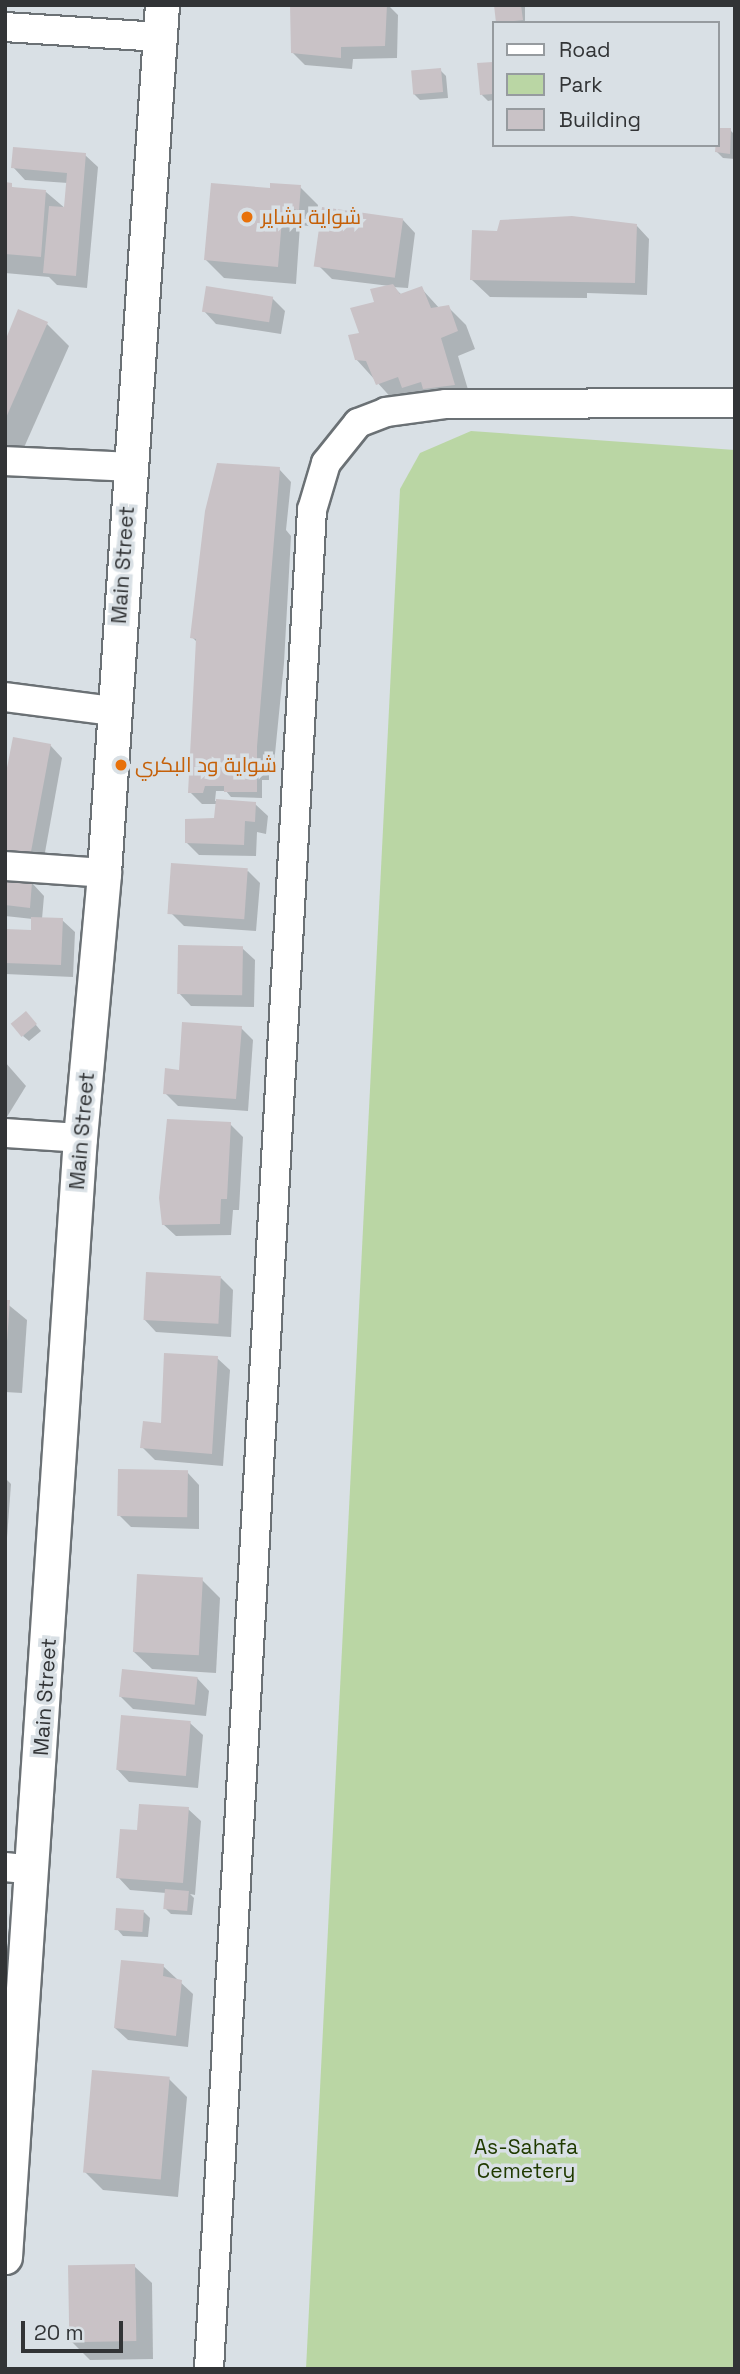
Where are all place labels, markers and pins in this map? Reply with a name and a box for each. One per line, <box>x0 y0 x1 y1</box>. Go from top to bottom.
place label: شواية بشاير <box>261 204 361 230</box>
marker: شواية بشاير <box>239 209 255 225</box>
place label: شواية ود البكري <box>135 752 277 778</box>
marker: شواية ود البكري <box>113 757 129 773</box>

